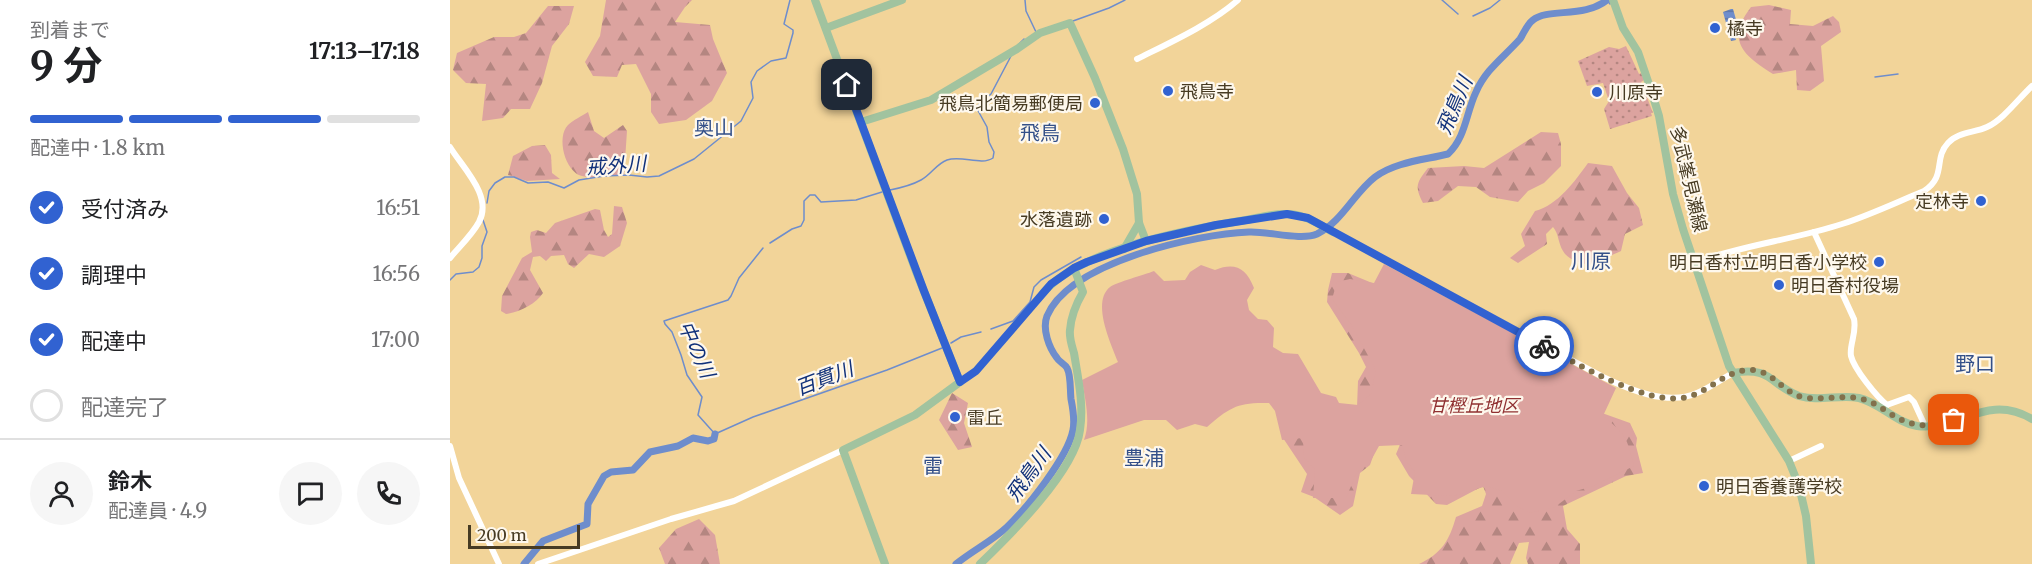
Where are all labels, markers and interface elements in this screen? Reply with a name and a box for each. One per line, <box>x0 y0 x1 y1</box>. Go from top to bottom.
text: 到着まで <box>30 17 110 42</box>
place label: 橘寺 <box>1727 17 1763 40</box>
marker: 橘寺 <box>1708 21 1722 35</box>
text: 17:13–17:18 <box>309 37 420 65</box>
text: 9 分 <box>30 41 102 90</box>
pin <box>821 59 872 110</box>
icon: home <box>830 68 863 101</box>
water label: 飛鳥川 <box>1431 71 1478 137</box>
place label: 飛鳥寺 <box>1180 80 1234 103</box>
place label: 川原寺 <box>1609 81 1663 104</box>
marker: 飛鳥寺 <box>1161 84 1175 98</box>
marker: 川原寺 <box>1590 85 1604 99</box>
place label: 飛鳥北簡易郵便局 <box>939 92 1083 115</box>
marker: 飛鳥北簡易郵便局 <box>1088 96 1102 110</box>
district label: 奥山 <box>694 115 734 140</box>
district label: 飛鳥 <box>1020 120 1060 145</box>
street label: 多武峯見瀬線 <box>1666 124 1712 234</box>
text: 配達中 · 1.8 km <box>30 135 165 160</box>
water label: 戒外川 <box>585 150 649 180</box>
place label: 定林寺 <box>1915 190 1969 213</box>
icon: check <box>30 191 63 224</box>
marker: 定林寺 <box>1974 194 1988 208</box>
text: 受付済み <box>81 195 169 223</box>
text: 16:51 <box>376 195 420 220</box>
place label: 水落遺跡 <box>1020 208 1092 231</box>
marker: 水落遺跡 <box>1097 212 1111 226</box>
district label: 川原 <box>1571 248 1611 273</box>
place label: 明日香村立明日香小学校 <box>1669 251 1867 274</box>
marker: 明日香村立明日香小学校 <box>1872 255 1886 269</box>
icon: check <box>30 257 63 290</box>
text: 調理中 <box>81 261 147 289</box>
text: 16:56 <box>372 261 420 286</box>
place label: 明日香村役場 <box>1791 274 1899 297</box>
marker: 明日香村役場 <box>1772 278 1786 292</box>
courier <box>1514 316 1574 376</box>
water label: 中の川 <box>673 317 721 383</box>
icon: check <box>30 323 63 356</box>
text: 配達中 <box>81 327 147 355</box>
text: 17:00 <box>371 327 420 352</box>
icon: bike <box>1528 330 1561 363</box>
district label: 野口 <box>1955 351 1995 376</box>
water label: 百貫川 <box>792 355 858 400</box>
text: 配達完了 <box>81 393 169 421</box>
park label: 甘樫丘地区 <box>1429 394 1522 417</box>
pin <box>1928 394 1979 445</box>
icon: bag <box>1937 403 1970 436</box>
place label: 雷丘 <box>967 406 1003 429</box>
marker: 雷丘 <box>948 410 962 424</box>
water label: 飛鳥川 <box>1000 441 1057 506</box>
district label: 豊浦 <box>1124 445 1164 470</box>
district label: 雷 <box>923 453 943 478</box>
button: person <box>30 462 93 525</box>
button: chat <box>279 462 342 525</box>
button: phone <box>357 462 420 525</box>
text: 鈴木 <box>108 467 152 495</box>
place label: 明日香養護学校 <box>1716 475 1842 498</box>
marker: 明日香養護学校 <box>1697 479 1711 493</box>
text: 配達員 · 4.9 <box>108 498 207 523</box>
scale bar <box>468 522 580 550</box>
text: 200 m <box>477 525 527 545</box>

